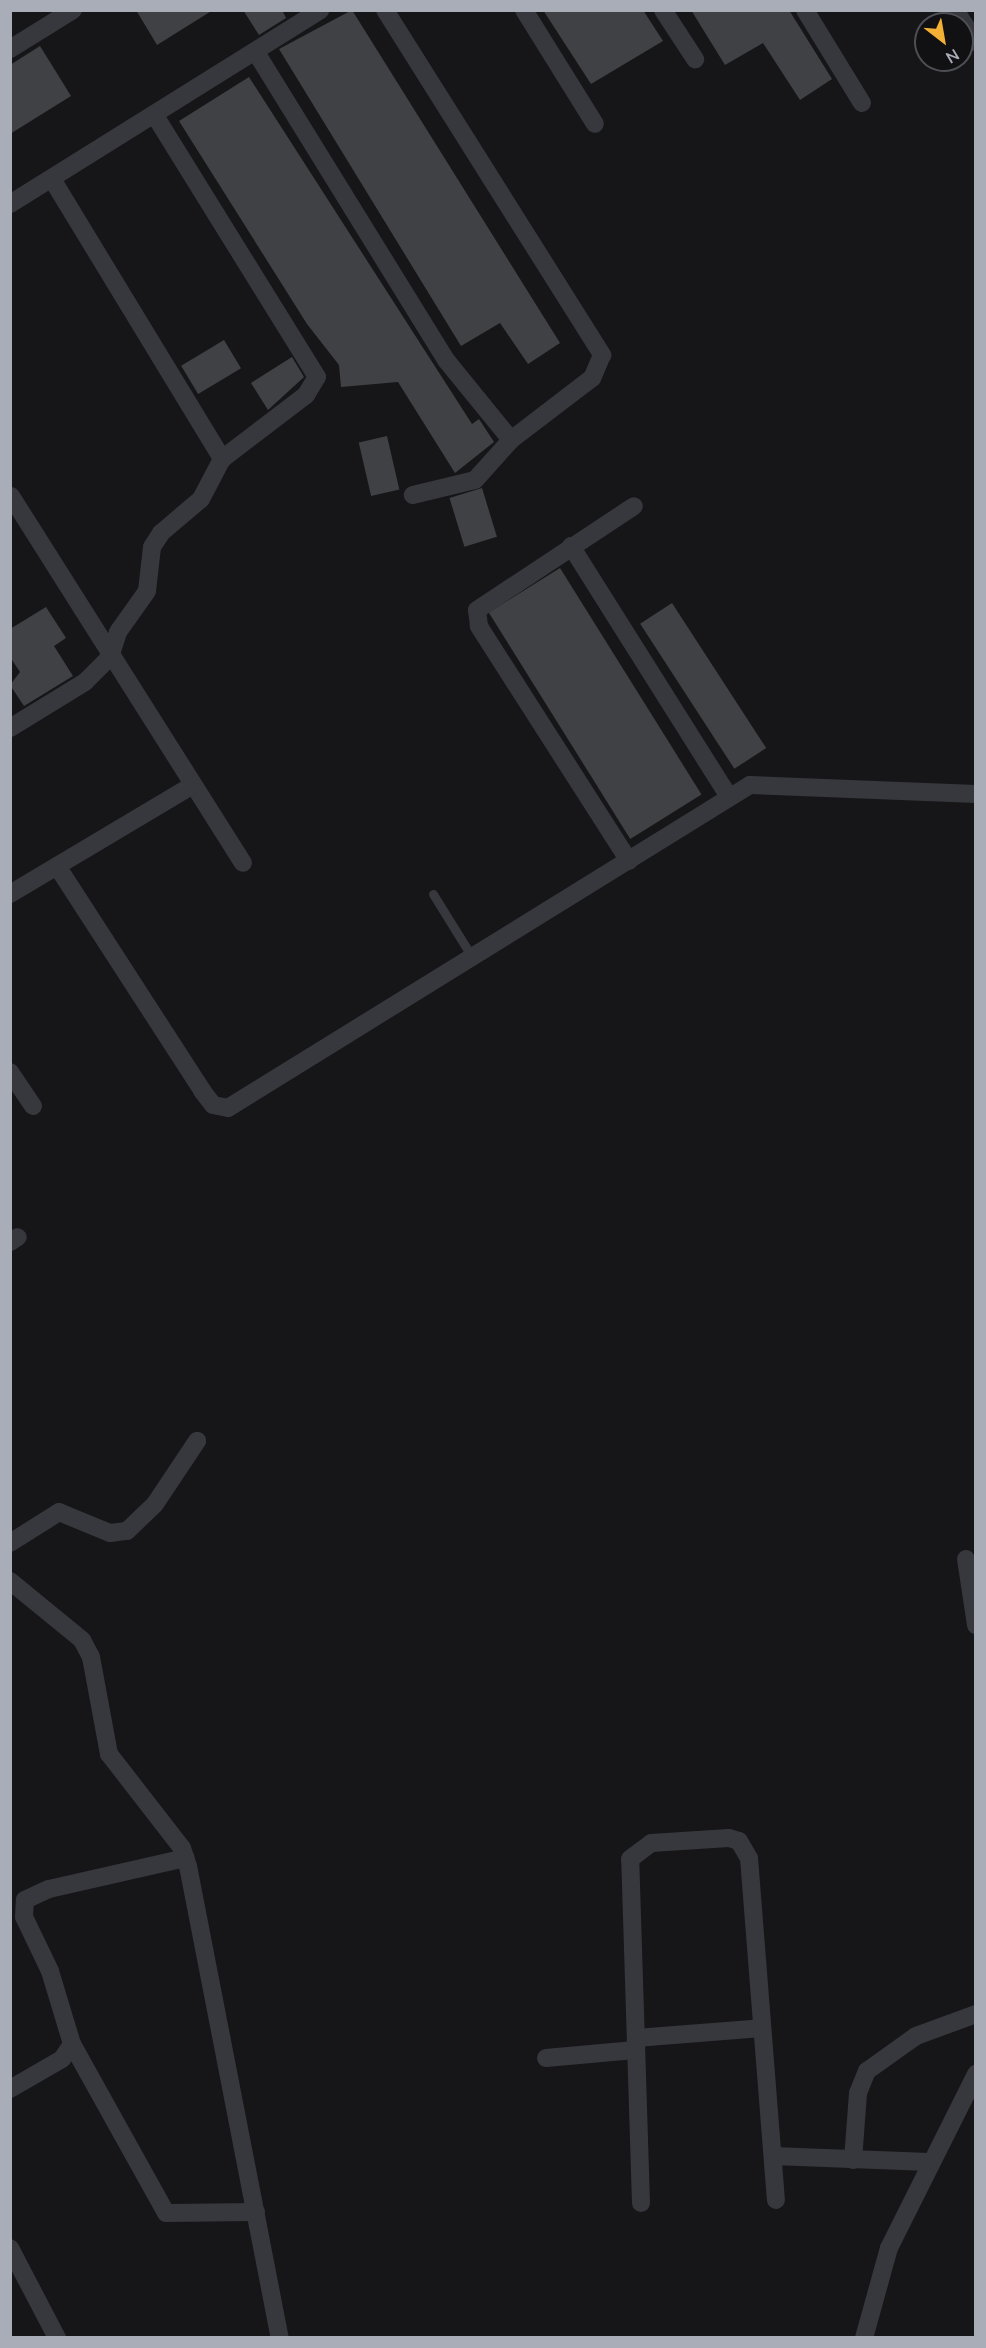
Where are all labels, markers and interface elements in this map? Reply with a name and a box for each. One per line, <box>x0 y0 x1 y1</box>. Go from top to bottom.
north arrow <box>914 12 974 72</box>
text: N <box>941 43 963 68</box>

